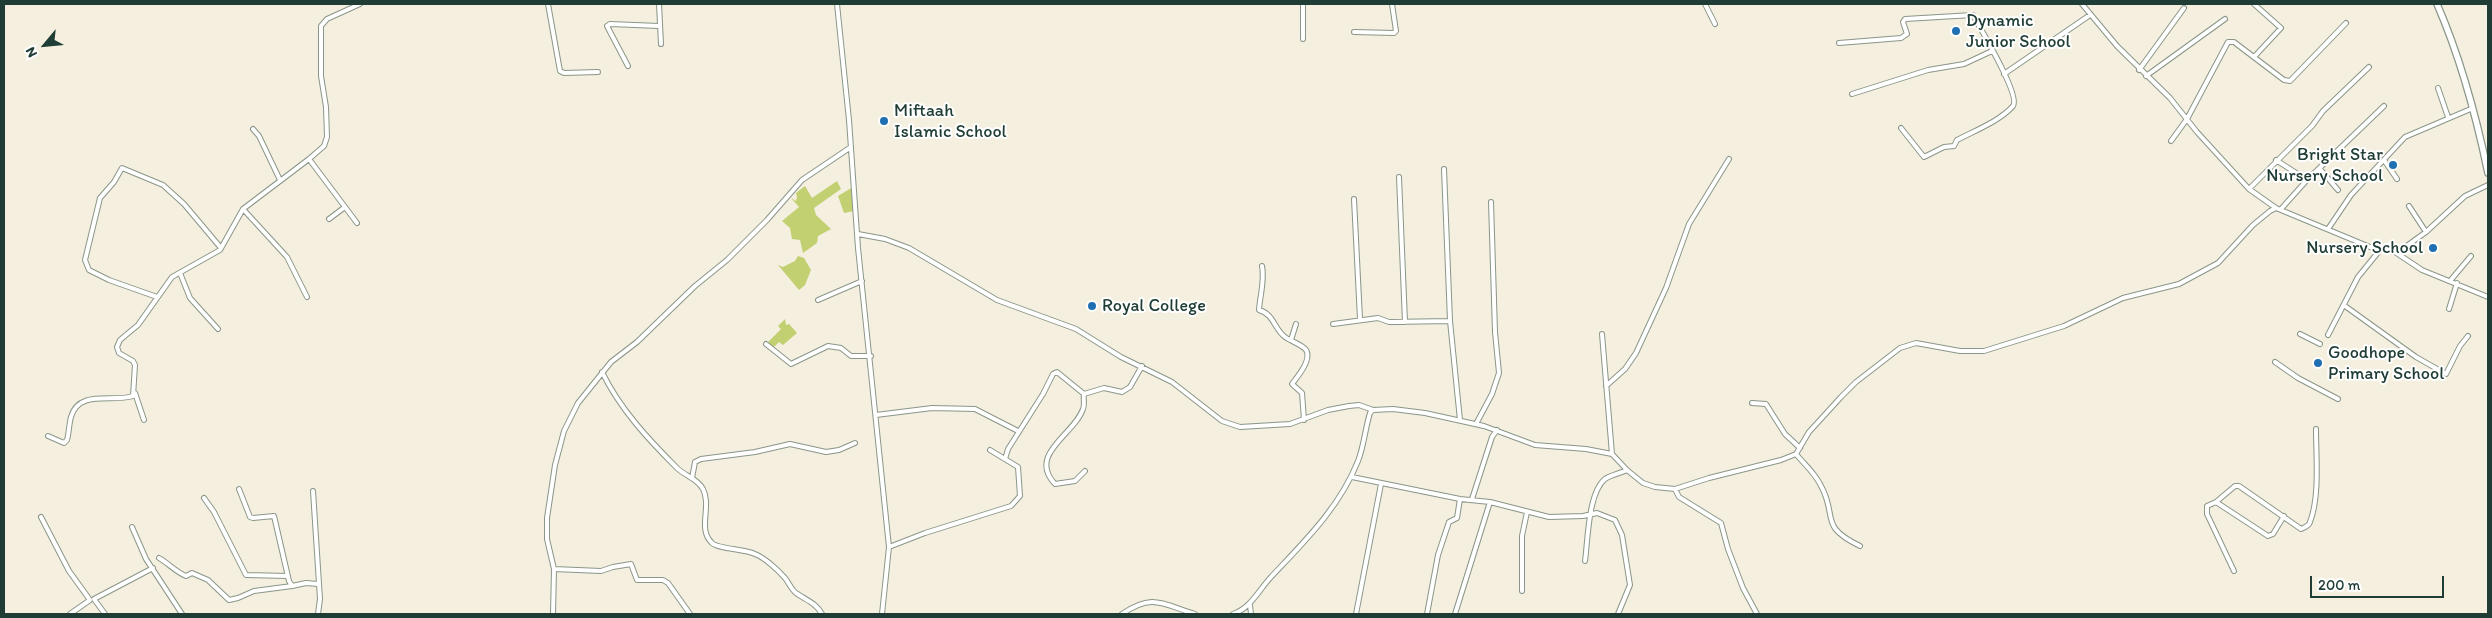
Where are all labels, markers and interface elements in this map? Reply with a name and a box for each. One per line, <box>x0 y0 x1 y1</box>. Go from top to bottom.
place label: Dynamic Junior School <box>1966 10 2071 52</box>
north arrow <box>20 20 70 70</box>
marker: Dynamic Junior School <box>1950 25 1962 37</box>
text: N <box>22 44 41 60</box>
place label: Miftaah Islamic School <box>894 100 1007 142</box>
marker: Miftaah Islamic School <box>878 115 890 127</box>
place label: Bright Star Nursery School <box>2266 144 2383 186</box>
marker: Bright Star Nursery School <box>2387 159 2399 171</box>
place label: Nursery School <box>2306 237 2423 259</box>
marker: Nursery School <box>2427 242 2439 254</box>
place label: Royal College <box>1102 295 1206 317</box>
marker: Royal College <box>1086 300 1098 312</box>
place label: Goodhope Primary School <box>2328 342 2444 384</box>
marker: Goodhope Primary School <box>2312 357 2324 369</box>
scale bar <box>2312 566 2446 598</box>
text: 200 m <box>2318 576 2360 594</box>

